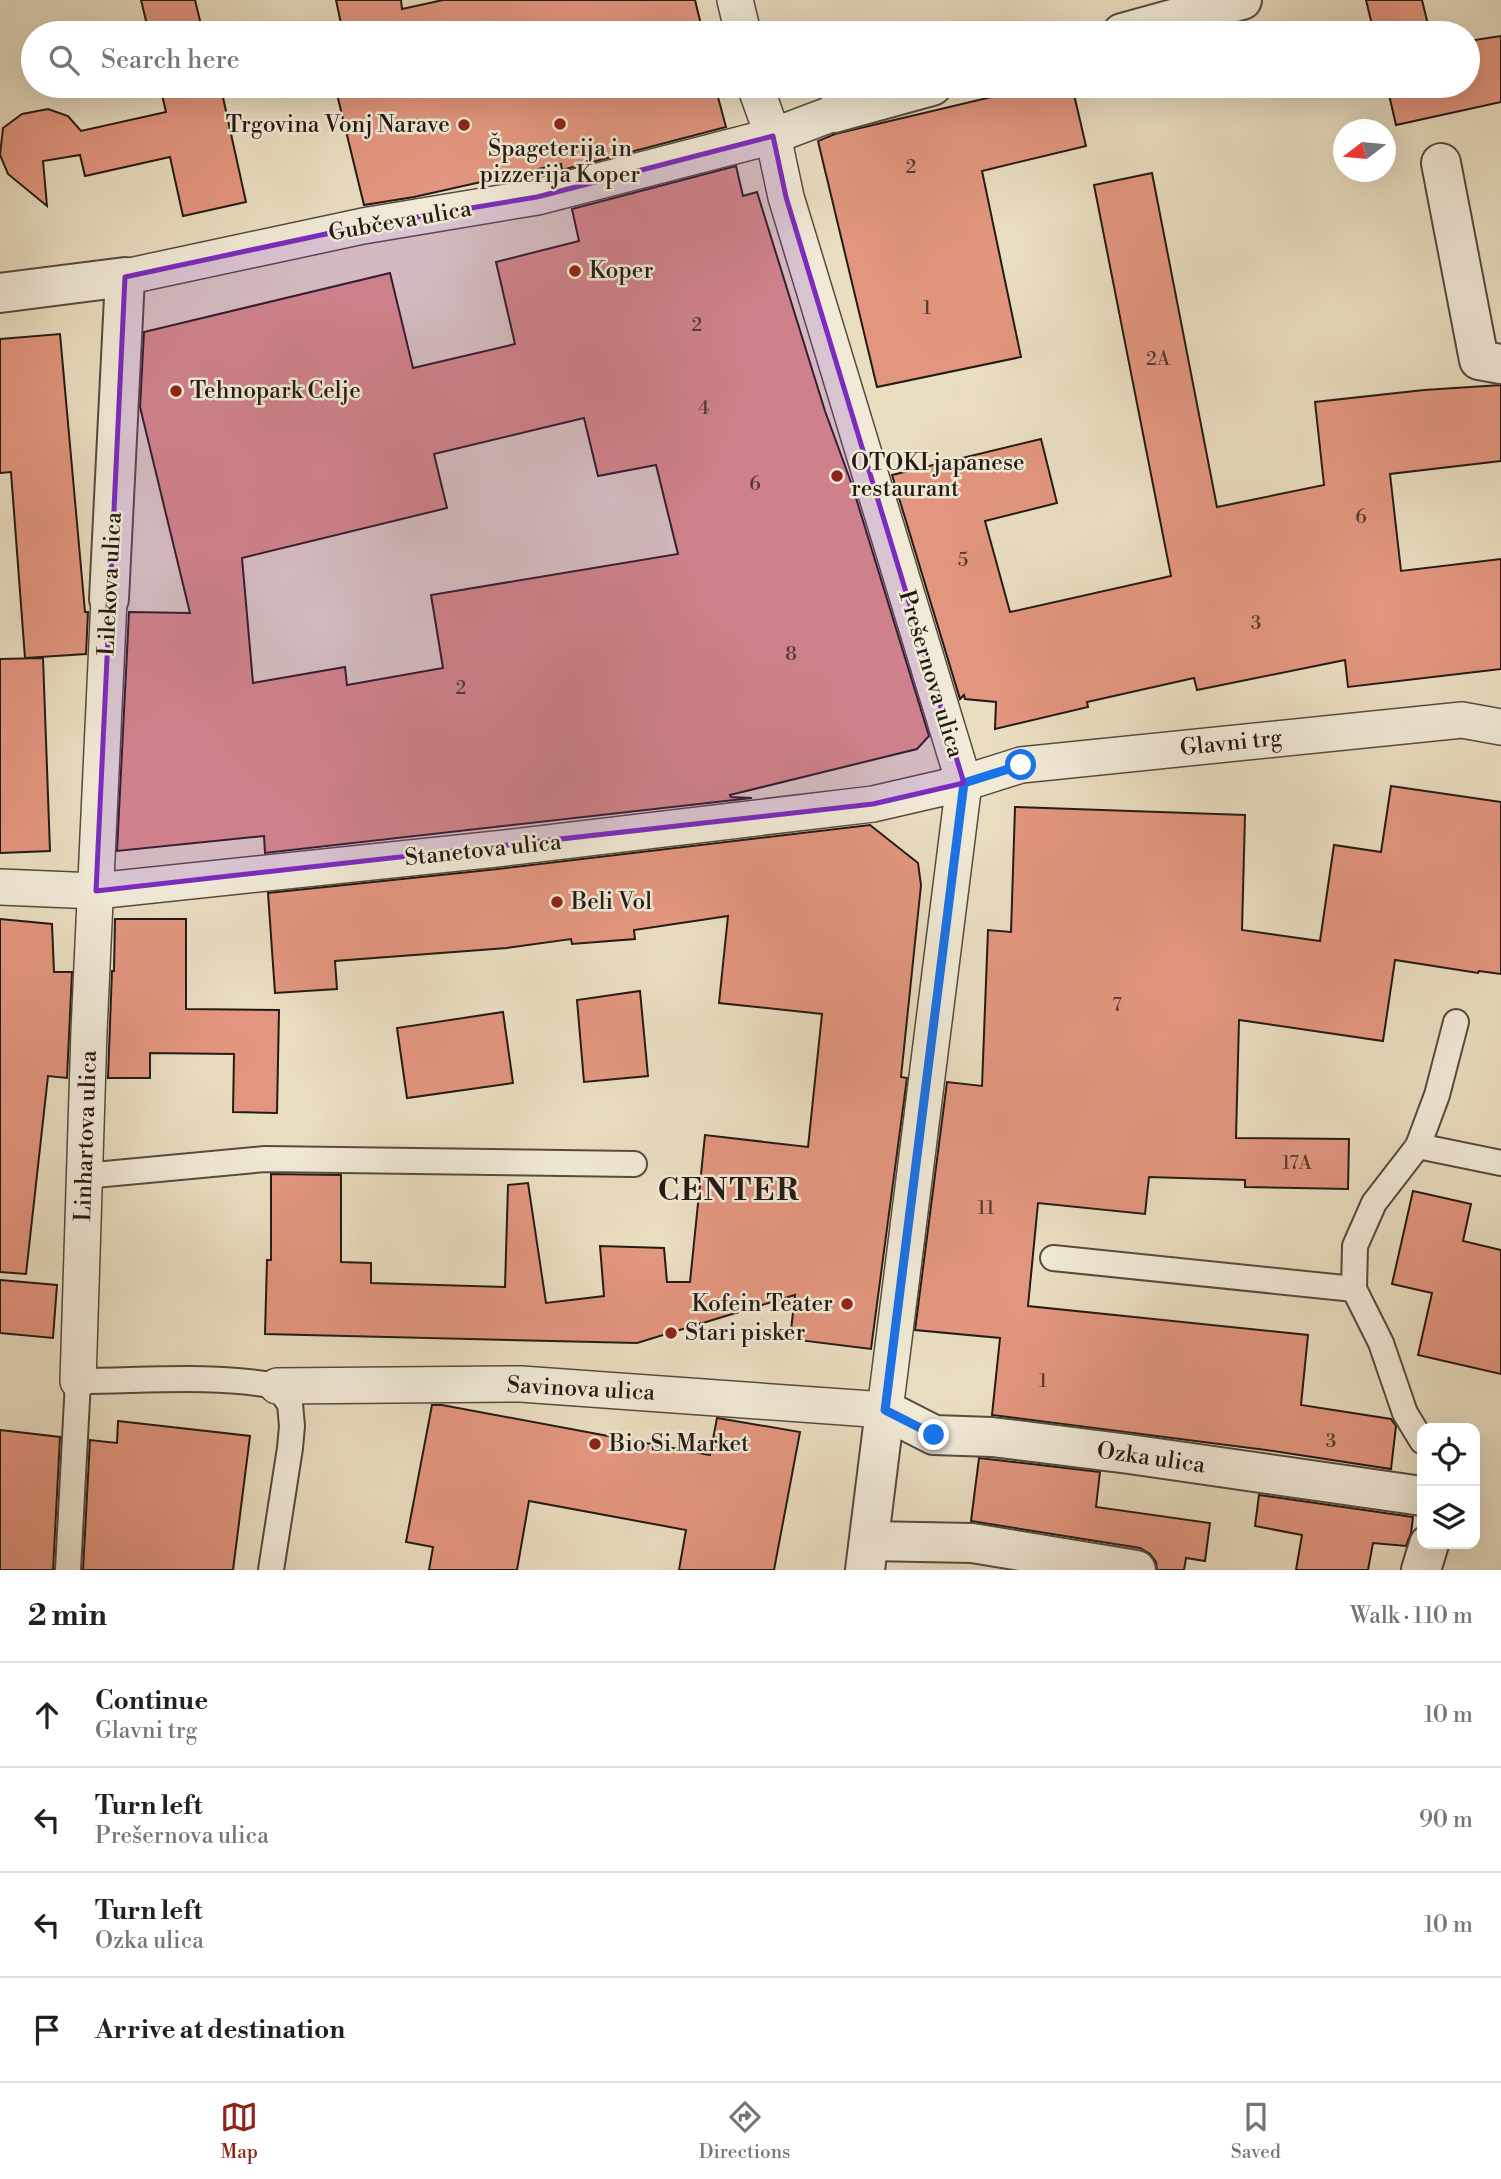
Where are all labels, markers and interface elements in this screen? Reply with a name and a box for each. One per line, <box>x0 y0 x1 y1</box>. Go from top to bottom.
search box <box>21 21 1480 98</box>
icon: search <box>45 41 83 79</box>
text: Search here <box>101 44 240 76</box>
place label: Trgovina Vonj Narave <box>226 111 450 139</box>
marker: Špageterija in pizzerija Koper <box>552 116 568 132</box>
marker: Trgovina Vonj Narave <box>456 117 472 133</box>
north arrow <box>1333 119 1396 182</box>
place label: Špageterija in pizzerija Koper <box>480 132 640 189</box>
house number: 2 <box>906 155 916 179</box>
street label: Gubčeva ulica <box>326 195 474 247</box>
place label: Koper <box>589 257 653 285</box>
marker: Koper <box>567 263 583 279</box>
house number: 1 <box>923 296 931 320</box>
house number: 2 <box>692 313 702 337</box>
house number: 2A <box>1146 347 1171 371</box>
place label: Tehnopark Celje <box>190 377 361 405</box>
marker: Tehnopark Celje <box>168 383 184 399</box>
house number: 4 <box>698 396 710 420</box>
place label: OTOKI japanese restaurant <box>851 449 1025 503</box>
marker: OTOKI japanese restaurant <box>829 468 845 484</box>
house number: 6 <box>749 472 761 496</box>
house number: 6 <box>1355 505 1367 529</box>
street label: Lilekova ulica <box>92 511 128 657</box>
house number: 5 <box>958 548 968 572</box>
street label: Prešernova ulica <box>892 587 970 762</box>
house number: 3 <box>1251 611 1261 635</box>
house number: 8 <box>785 642 797 666</box>
house number: 2 <box>456 676 466 700</box>
street label: Glavni trg <box>1179 724 1284 762</box>
route start <box>1005 749 1036 780</box>
street label: Stanetova ulica <box>403 828 563 872</box>
place label: Beli Vol <box>570 888 652 916</box>
marker: Beli Vol <box>549 894 565 910</box>
house number: 7 <box>1112 993 1122 1017</box>
street label: Linhartova ulica <box>69 1050 103 1222</box>
house number: 17A <box>1282 1151 1313 1175</box>
district label: CENTER <box>658 1172 800 1210</box>
house number: 11 <box>978 1196 995 1220</box>
place label: Kofein Teater <box>691 1290 833 1318</box>
marker: Kofein Teater <box>839 1296 855 1312</box>
place label: Stari pisker <box>685 1319 805 1347</box>
marker: Stari pisker <box>663 1325 679 1341</box>
house number: 1 <box>1039 1369 1047 1393</box>
street label: Savinova ulica <box>506 1371 656 1407</box>
route end <box>918 1419 949 1450</box>
map controls <box>1417 1423 1480 1549</box>
button: locate <box>1417 1423 1480 1486</box>
house number: 3 <box>1326 1429 1336 1453</box>
place label: Bio Si Market <box>608 1430 749 1458</box>
marker: Bio Si Market <box>587 1436 603 1452</box>
street label: Ozka ulica <box>1095 1437 1207 1479</box>
button: layers <box>1417 1486 1480 1549</box>
text: 2 min <box>28 1597 107 1635</box>
text: Walk · 110 m <box>1350 1602 1473 1630</box>
text: Continue <box>95 1685 208 1717</box>
icon: ahead <box>28 1696 66 1734</box>
text: 10 m <box>1424 1701 1473 1729</box>
text: Glavni trg <box>95 1717 198 1745</box>
text: Turn left <box>95 1790 203 1822</box>
icon: left <box>28 1801 66 1839</box>
text: 90 m <box>1419 1806 1473 1834</box>
text: Prešernova ulica <box>95 1822 269 1850</box>
text: Turn left <box>95 1895 203 1927</box>
icon: left <box>28 1906 66 1944</box>
text: 10 m <box>1424 1911 1473 1939</box>
text: Ozka ulica <box>95 1927 204 1955</box>
icon: arrive <box>28 2011 66 2049</box>
text: Arrive at destination <box>95 2014 345 2046</box>
tab: Map <box>220 2098 258 2164</box>
tab: Directions <box>699 2098 790 2164</box>
tab: Saved <box>1231 2098 1281 2164</box>

